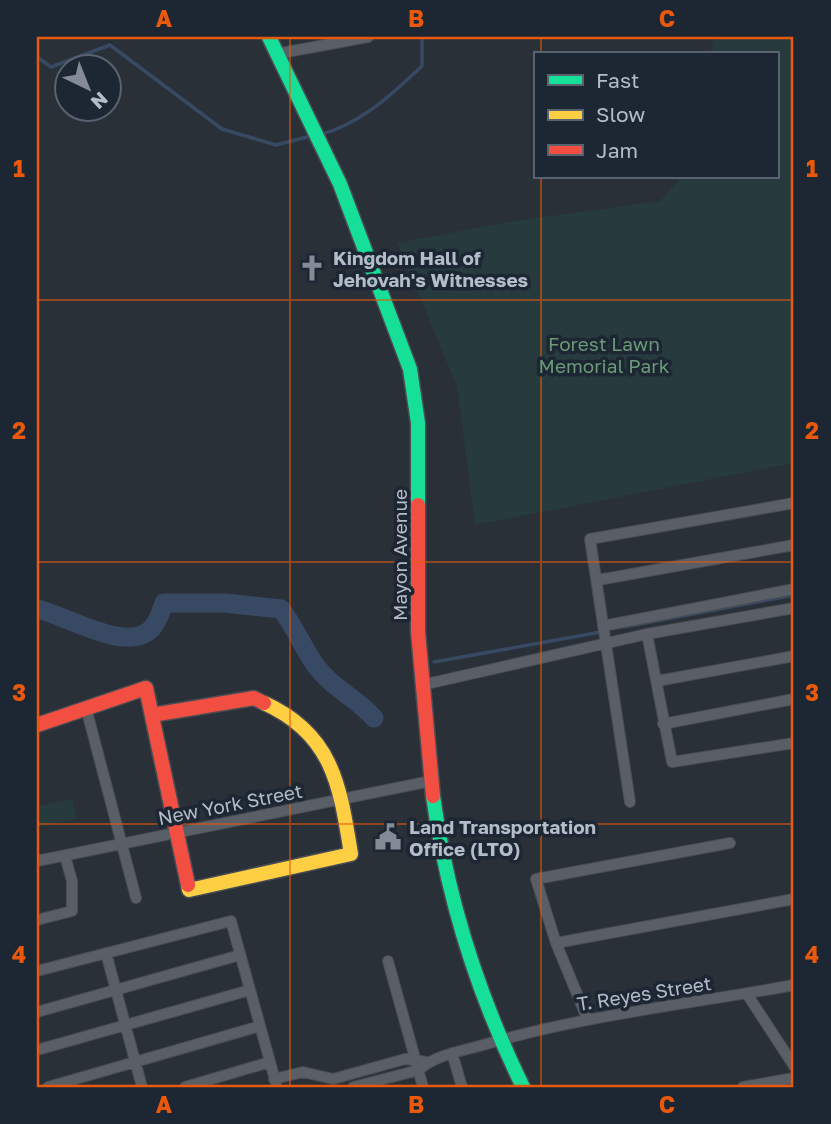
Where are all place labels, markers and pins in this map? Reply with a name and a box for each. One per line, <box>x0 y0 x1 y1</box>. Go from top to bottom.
place label: Kingdom Hall of Jehovah's Witnesses <box>333 246 529 291</box>
church icon: Kingdom Hall of Jehovah's Witnesses <box>297 253 327 283</box>
place label: Land Transportation Office (LTO) <box>409 815 596 860</box>
public building icon: Land Transportation Office (LTO) <box>373 822 403 852</box>

